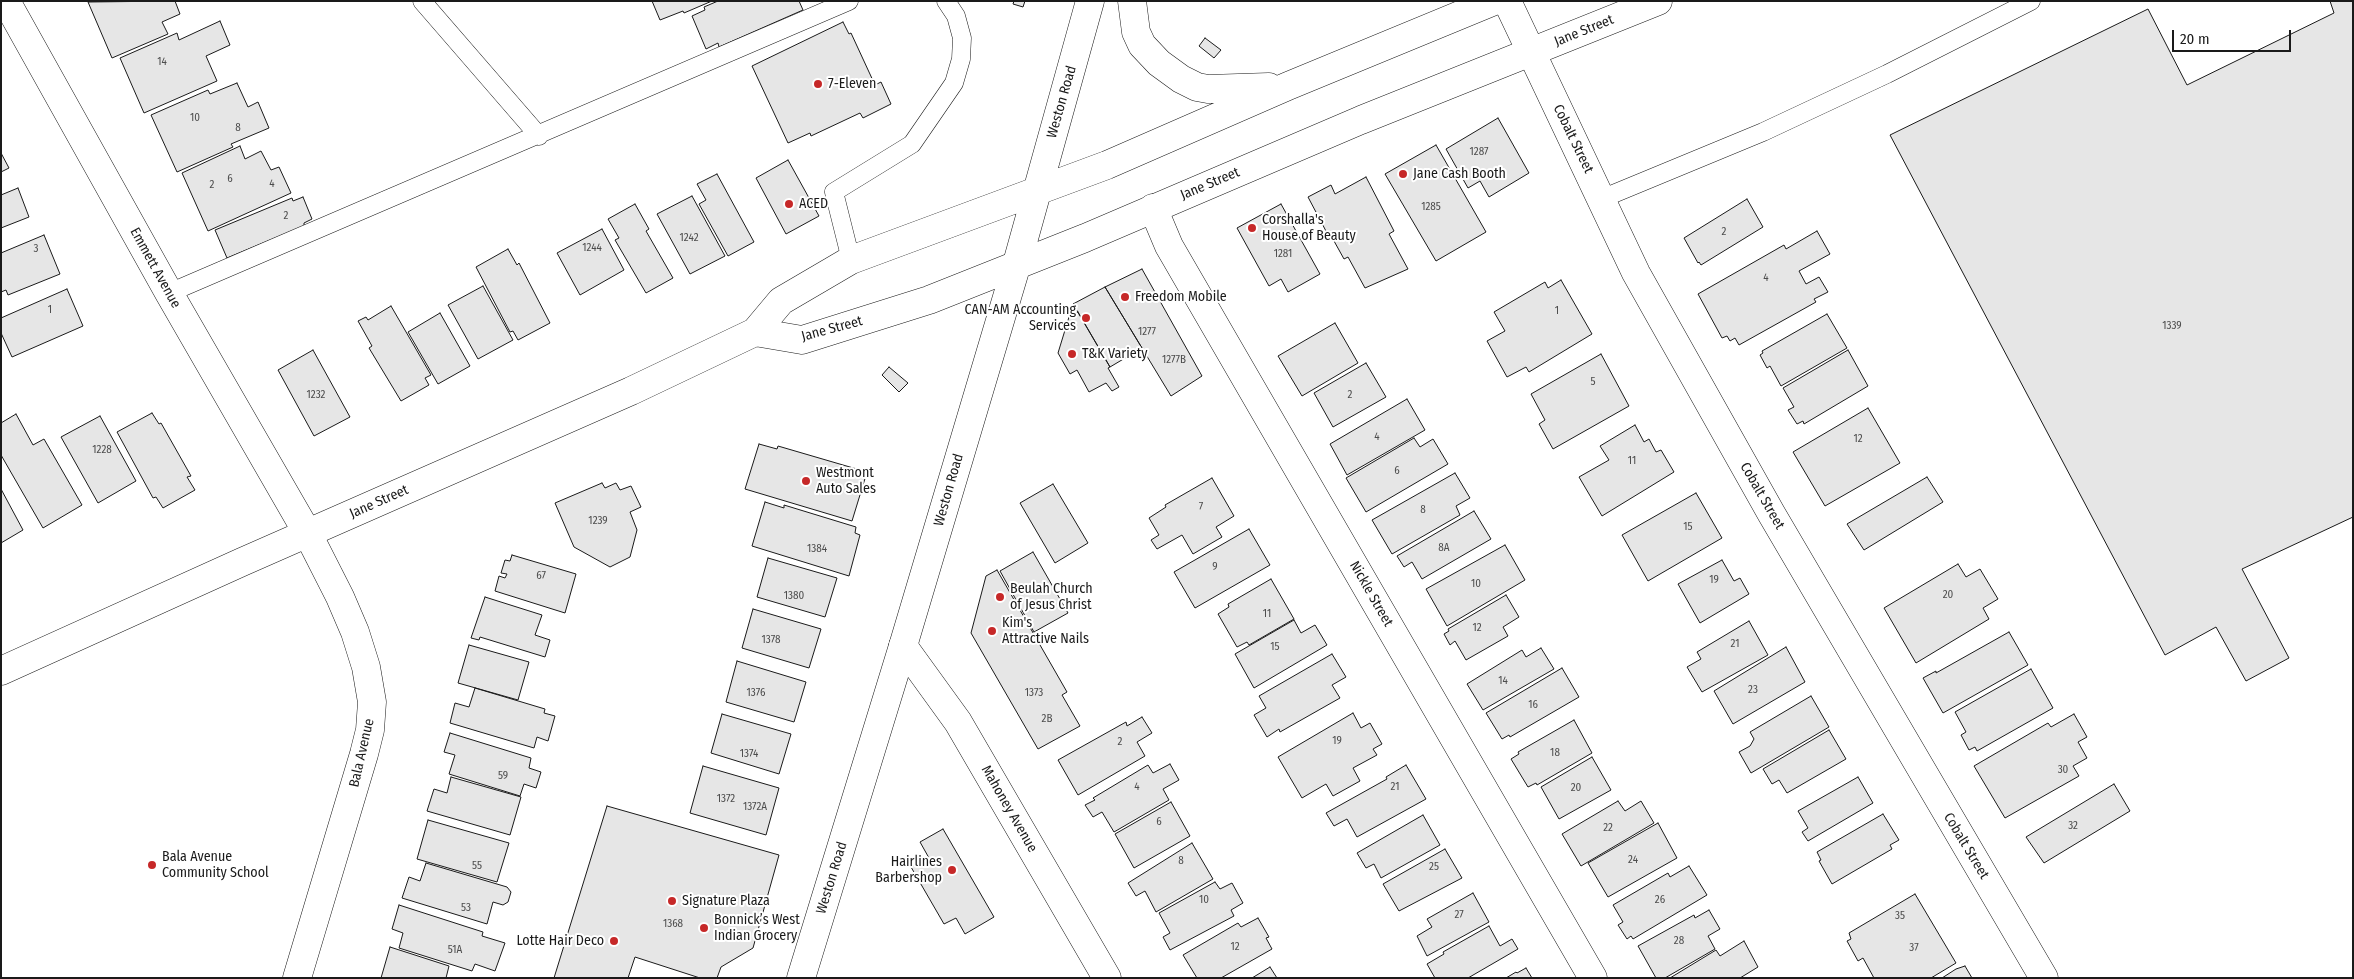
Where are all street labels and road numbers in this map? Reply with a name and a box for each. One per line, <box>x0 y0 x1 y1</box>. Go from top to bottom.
street label: Jane Street <box>1552 11 1616 51</box>
street label: Weston Road <box>1044 64 1080 140</box>
street label: Cobalt Street <box>1549 102 1597 176</box>
street label: Jane Street <box>1178 164 1242 204</box>
street label: Emmett Avenue <box>126 225 184 311</box>
street label: Jane Street <box>800 313 864 345</box>
street label: Weston Road <box>931 452 967 528</box>
street label: Cobalt Street <box>1736 460 1788 532</box>
street label: Jane Street <box>347 482 411 522</box>
street label: Nickle Street <box>1346 558 1396 630</box>
street label: Bala Avenue <box>346 717 378 789</box>
street label: Mahoney Avenue <box>977 763 1041 855</box>
street label: Cobalt Street <box>1940 810 1992 882</box>
street label: Weston Road <box>813 840 851 916</box>

